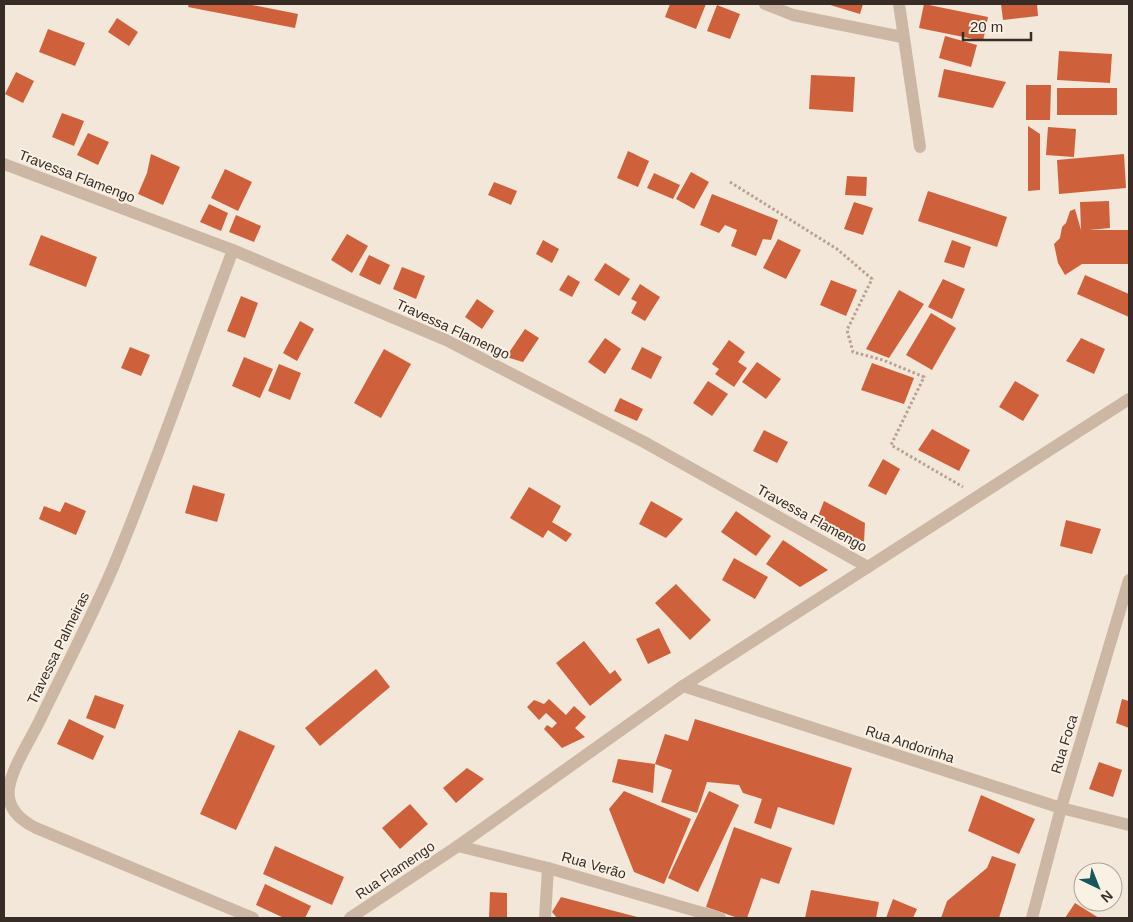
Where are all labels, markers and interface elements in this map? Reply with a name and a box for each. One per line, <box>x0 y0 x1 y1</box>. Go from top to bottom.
scale bar <box>963 10 1030 42</box>
text: 20 m <box>970 18 1003 35</box>
street label: Travessa Flamengo <box>17 146 138 206</box>
street label: Travessa Flamengo <box>394 296 512 362</box>
street label: Travessa Flamengo <box>754 481 870 555</box>
street label: Travessa Palmeiras <box>24 589 92 707</box>
street label: Rua Foca <box>1047 712 1081 775</box>
street label: Rua Andorinha <box>863 722 957 766</box>
street label: Rua Flamengo <box>352 838 438 902</box>
street label: Rua Verão <box>560 848 628 882</box>
north arrow <box>1073 862 1123 912</box>
text: N <box>1098 887 1116 906</box>

